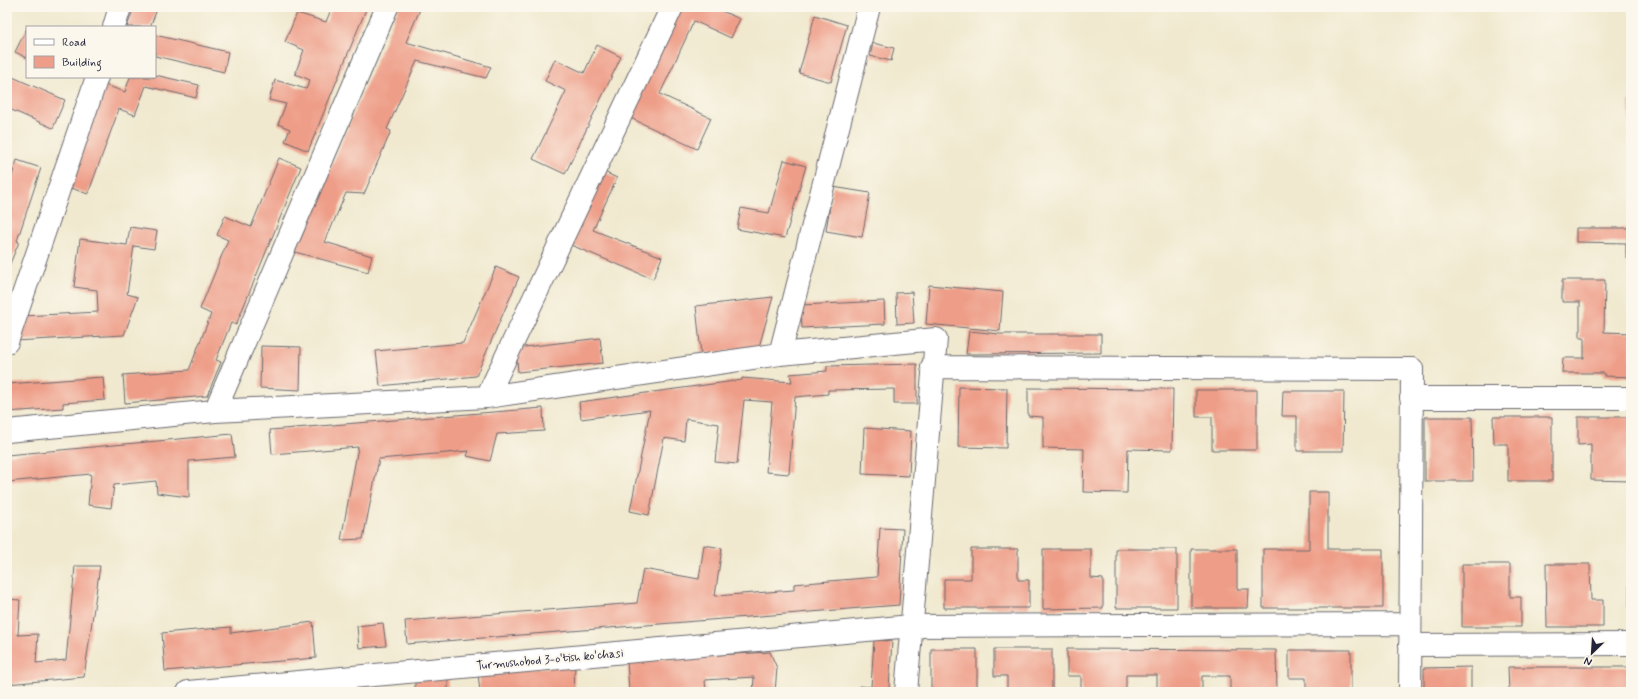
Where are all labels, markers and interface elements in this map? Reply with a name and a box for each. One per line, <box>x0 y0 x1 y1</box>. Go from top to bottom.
legend <box>26 26 156 78</box>
text: Road <box>62 35 86 51</box>
text: Building <box>62 55 102 72</box>
north arrow <box>1572 633 1612 673</box>
street label: Turmushobod 3-o'tish ko'chasi <box>476 646 624 674</box>
text: N <box>1582 653 1594 669</box>

